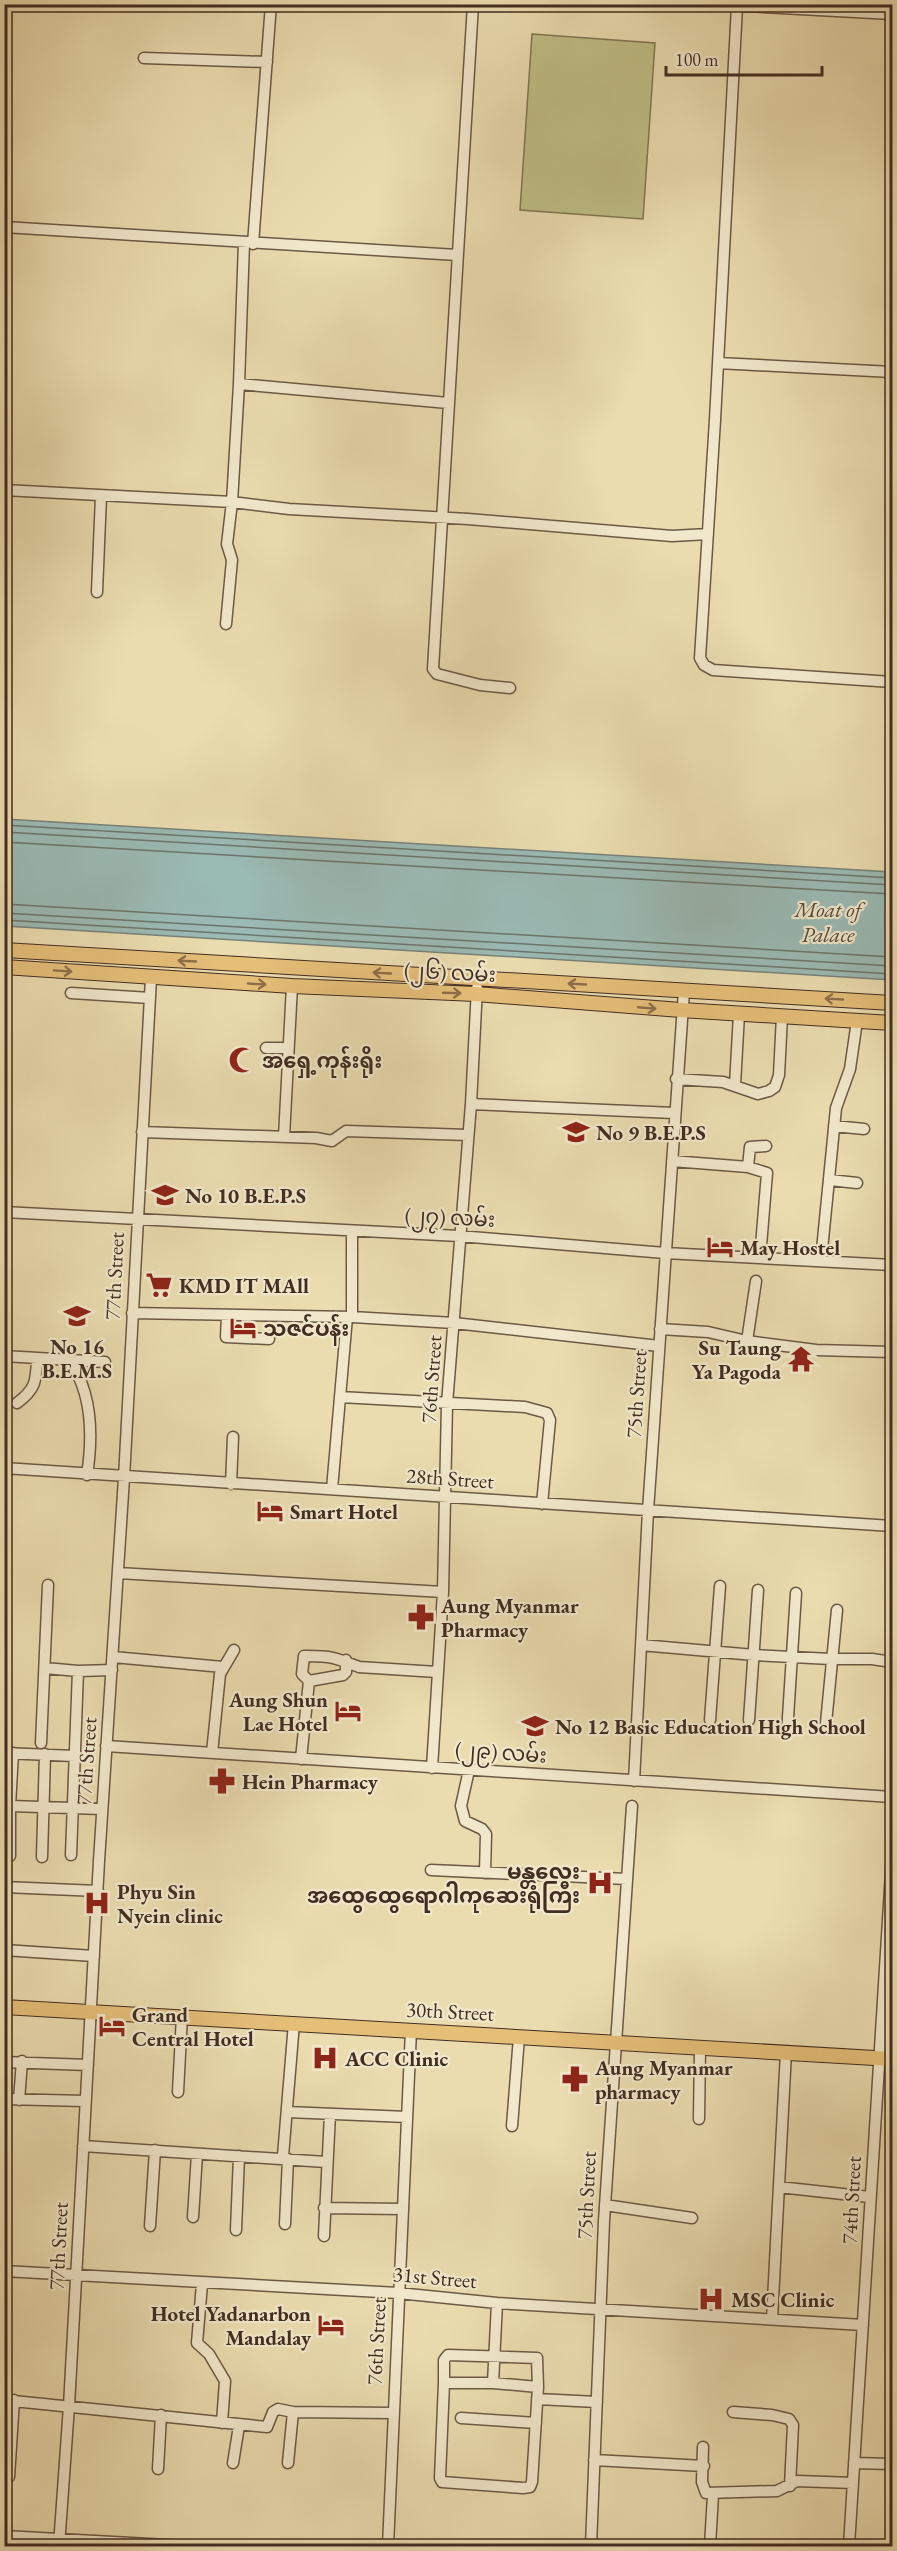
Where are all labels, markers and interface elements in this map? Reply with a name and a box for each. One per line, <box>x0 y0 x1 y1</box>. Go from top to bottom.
scale bar <box>666 39 822 77</box>
text: 100 m <box>675 48 719 71</box>
water label: Moat of Palace <box>792 895 867 949</box>
street label: (၂၆) လမ်း <box>403 954 497 992</box>
one-way arrow <box>178 956 198 967</box>
one-way arrow <box>52 966 72 977</box>
one-way arrow <box>372 967 392 978</box>
one-way arrow <box>247 979 267 990</box>
one-way arrow <box>567 979 587 990</box>
one-way arrow <box>442 987 462 998</box>
one-way arrow <box>825 994 845 1005</box>
one-way arrow <box>636 1002 656 1013</box>
mosque icon: အရှေ့ကုန်းရိုး <box>227 1045 257 1075</box>
place label: အရှေ့ကုန်းရိုး <box>262 1045 382 1078</box>
school or university icon: No 9 B.E.P.S <box>561 1117 591 1147</box>
place label: No 9 B.E.P.S <box>596 1119 706 1146</box>
school or university icon: No 10 B.E.P.S <box>150 1180 180 1210</box>
place label: No 10 B.E.P.S <box>185 1182 306 1209</box>
street label: (၂၇) လမ်း <box>404 1199 496 1237</box>
street label: 77th Street <box>98 1231 130 1321</box>
hotel icon: May Hostel <box>705 1232 735 1262</box>
place label: May Hostel <box>740 1234 840 1261</box>
supermarket icon: KMD IT MAll <box>144 1270 174 1300</box>
place label: KMD IT MAll <box>179 1272 309 1299</box>
school or university icon: No 16 B.E.M.S <box>62 1301 92 1331</box>
hotel icon: သဇင်ပန်း <box>228 1313 258 1343</box>
place label: သဇင်ပန်း <box>263 1313 349 1346</box>
place label: No 16 B.E.M.S <box>42 1333 112 1384</box>
street label: 76th Street <box>414 1334 448 1424</box>
place label: Su Taung Ya Pagoda <box>692 1334 782 1385</box>
temple icon: Su Taung Ya Pagoda <box>786 1344 816 1374</box>
street label: 75th Street <box>619 1349 653 1439</box>
street label: 28th Street <box>405 1461 495 1495</box>
hotel icon: Smart Hotel <box>255 1496 285 1526</box>
place label: Smart Hotel <box>290 1498 398 1525</box>
place label: Aung Myanmar Pharmacy <box>440 1592 579 1643</box>
pharmacy icon: Aung Myanmar Pharmacy <box>406 1602 436 1632</box>
place label: Aung Shun Lae Hotel <box>228 1686 328 1737</box>
hotel icon: Aung Shun Lae Hotel <box>333 1696 363 1726</box>
school or university icon: No 12 Basic Education High School <box>520 1711 550 1741</box>
place label: No 12 Basic Education High School <box>555 1713 866 1740</box>
street label: 77th Street <box>69 1716 103 1806</box>
street label: (၂၉) လမ်း <box>454 1733 548 1773</box>
pharmacy icon: Hein Pharmacy <box>207 1766 237 1796</box>
place label: Hein Pharmacy <box>242 1768 379 1795</box>
place label: မန္တလေး အထွေထွေရောဂါကုဆေးရုံကြီး <box>307 1858 580 1913</box>
hospital icon: မန္တလေး အထွေထွေရောဂါကုဆေးရုံကြီး <box>585 1868 615 1898</box>
place label: Phyu Sin Nyein clinic <box>117 1878 223 1929</box>
hospital icon: Phyu Sin Nyein clinic <box>82 1888 112 1918</box>
street label: 30th Street <box>405 1995 495 2027</box>
place label: Grand Central Hotel <box>132 2001 254 2052</box>
hotel icon: Grand Central Hotel <box>97 2011 127 2041</box>
hospital icon: ACC Clinic <box>310 2043 340 2073</box>
place label: ACC Clinic <box>344 2045 449 2072</box>
place label: Aung Myanmar pharmacy <box>594 2054 733 2105</box>
pharmacy icon: Aung Myanmar pharmacy <box>560 2064 590 2094</box>
street label: 75th Street <box>570 2150 602 2240</box>
street label: 74th Street <box>835 2155 867 2245</box>
street label: 77th Street <box>42 2201 74 2291</box>
street label: 31st Street <box>392 2260 478 2294</box>
hospital icon: MSC Clinic <box>696 2284 726 2314</box>
place label: MSC Clinic <box>731 2286 835 2313</box>
street label: 76th Street <box>360 2296 392 2386</box>
place label: Hotel Yadanarbon Mandalay <box>151 2300 312 2351</box>
hotel icon: Hotel Yadanarbon Mandalay <box>316 2310 346 2340</box>

